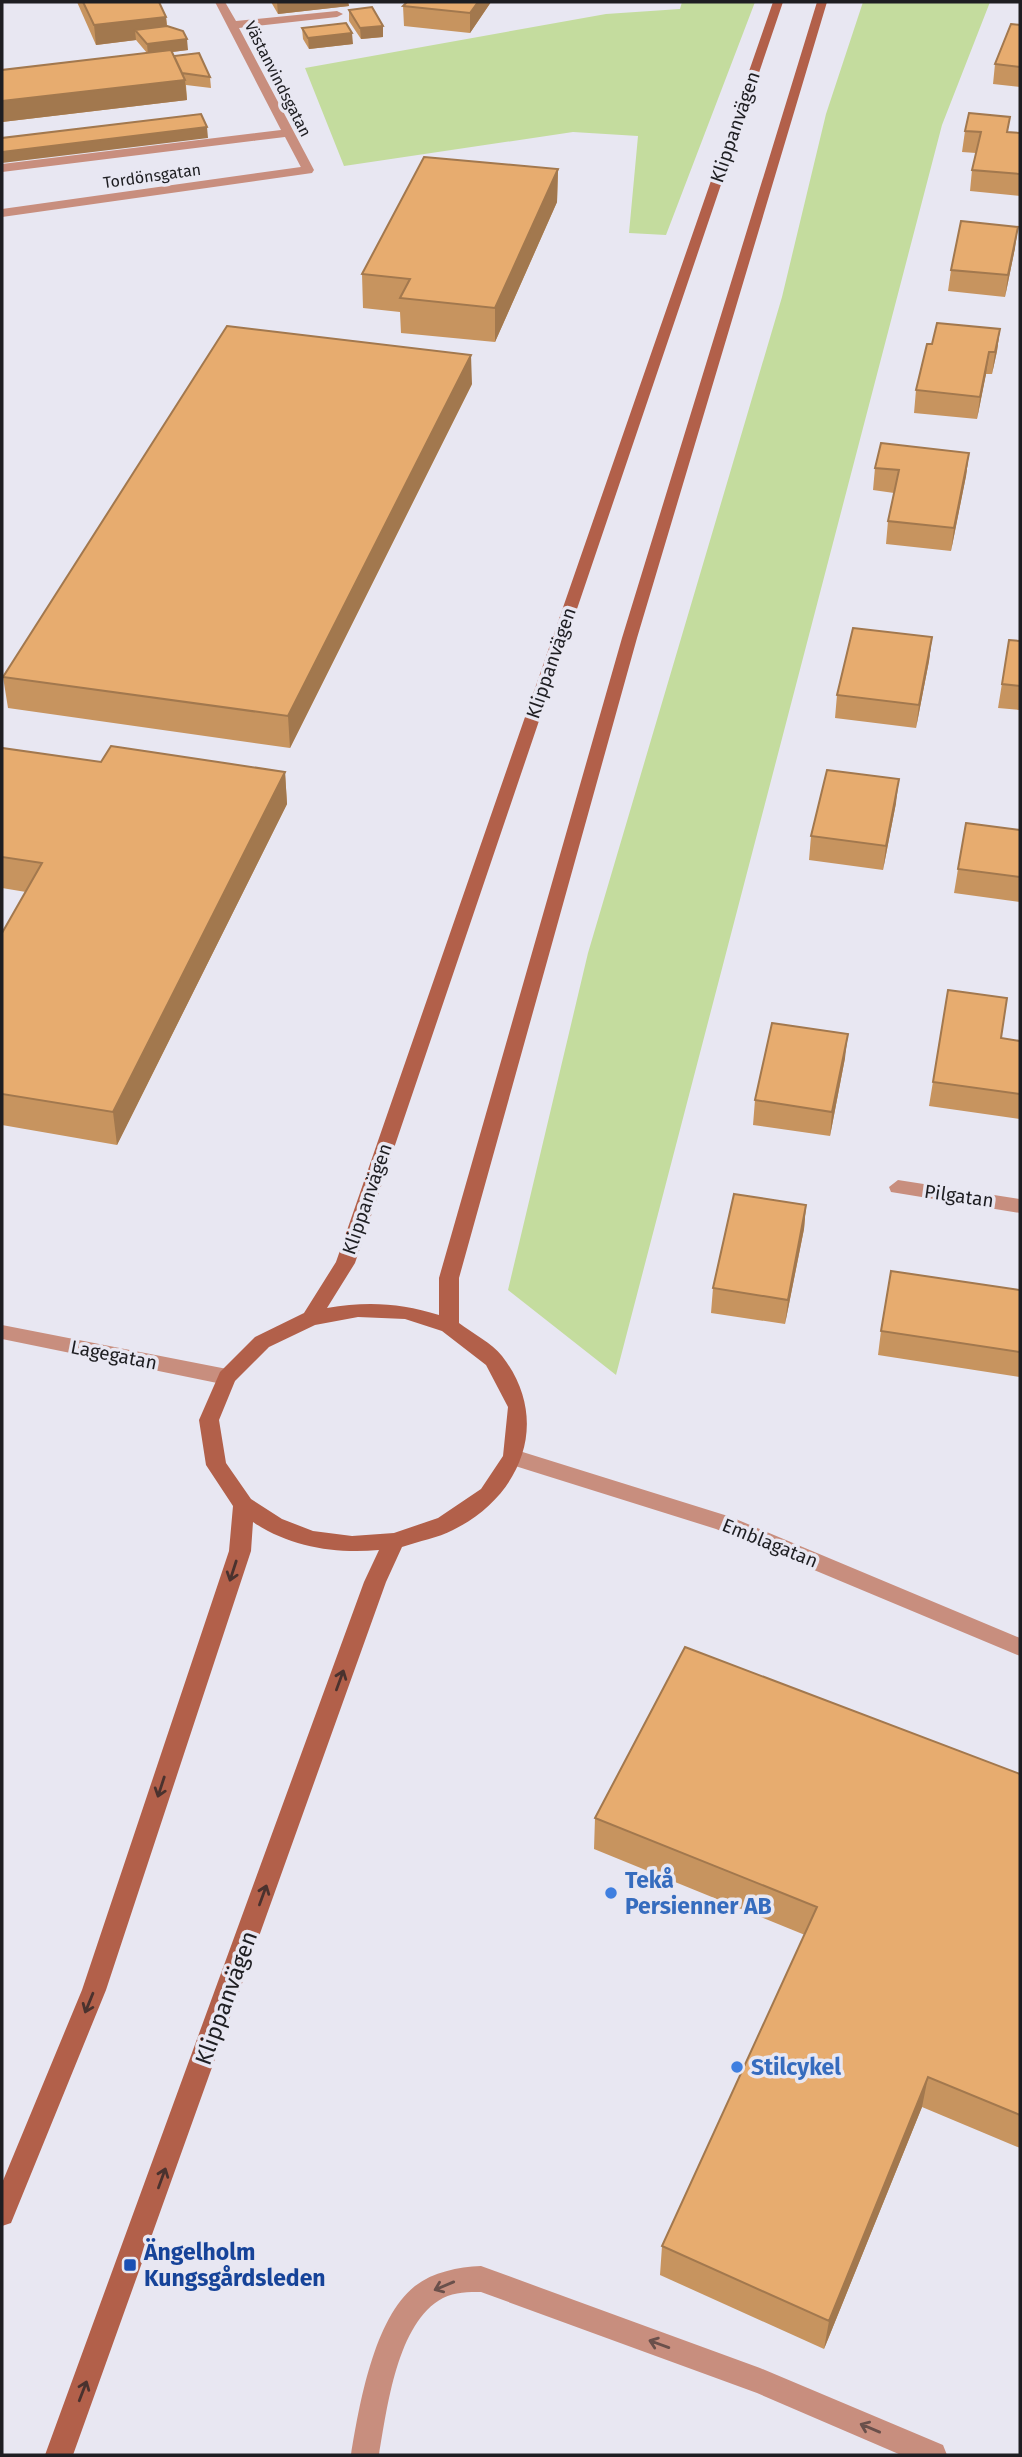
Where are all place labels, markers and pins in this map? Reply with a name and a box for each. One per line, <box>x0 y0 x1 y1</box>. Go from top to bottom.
place label: Tekå Persienner AB <box>625 1866 772 1920</box>
marker: Tekå Persienner AB <box>603 1885 619 1901</box>
place label: Stilcykel <box>751 2053 841 2081</box>
marker: Stilcykel <box>729 2059 745 2075</box>
place label: Ängelholm Kungsgårdsleden <box>143 2238 326 2292</box>
marker: Ängelholm Kungsgårdsleden <box>122 2257 138 2273</box>

